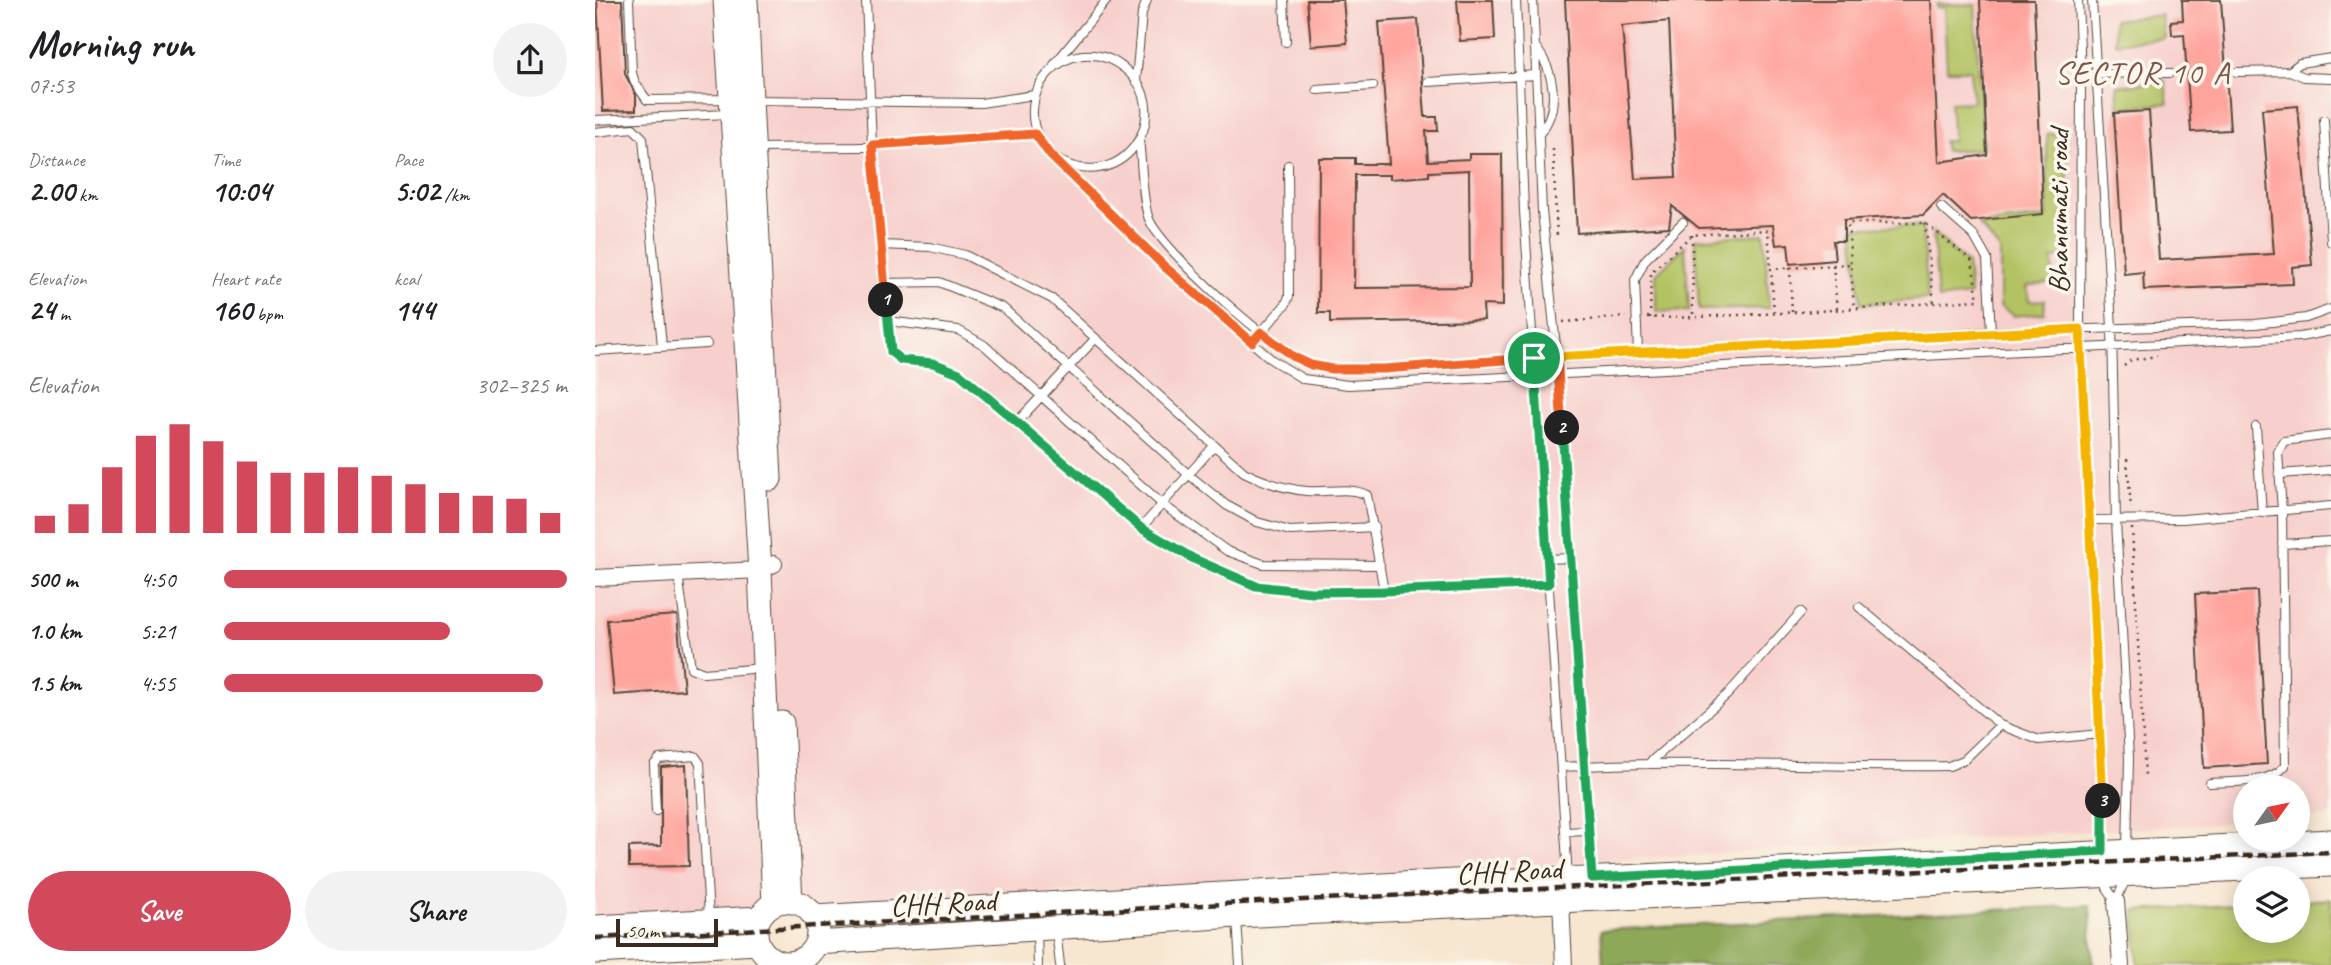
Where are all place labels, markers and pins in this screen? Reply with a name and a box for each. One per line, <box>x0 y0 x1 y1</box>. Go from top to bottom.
pin: 1 <box>869 282 903 318</box>
pin <box>1504 328 1564 388</box>
pin: 2 <box>1545 410 1579 446</box>
pin: 3 <box>2085 784 2121 818</box>

